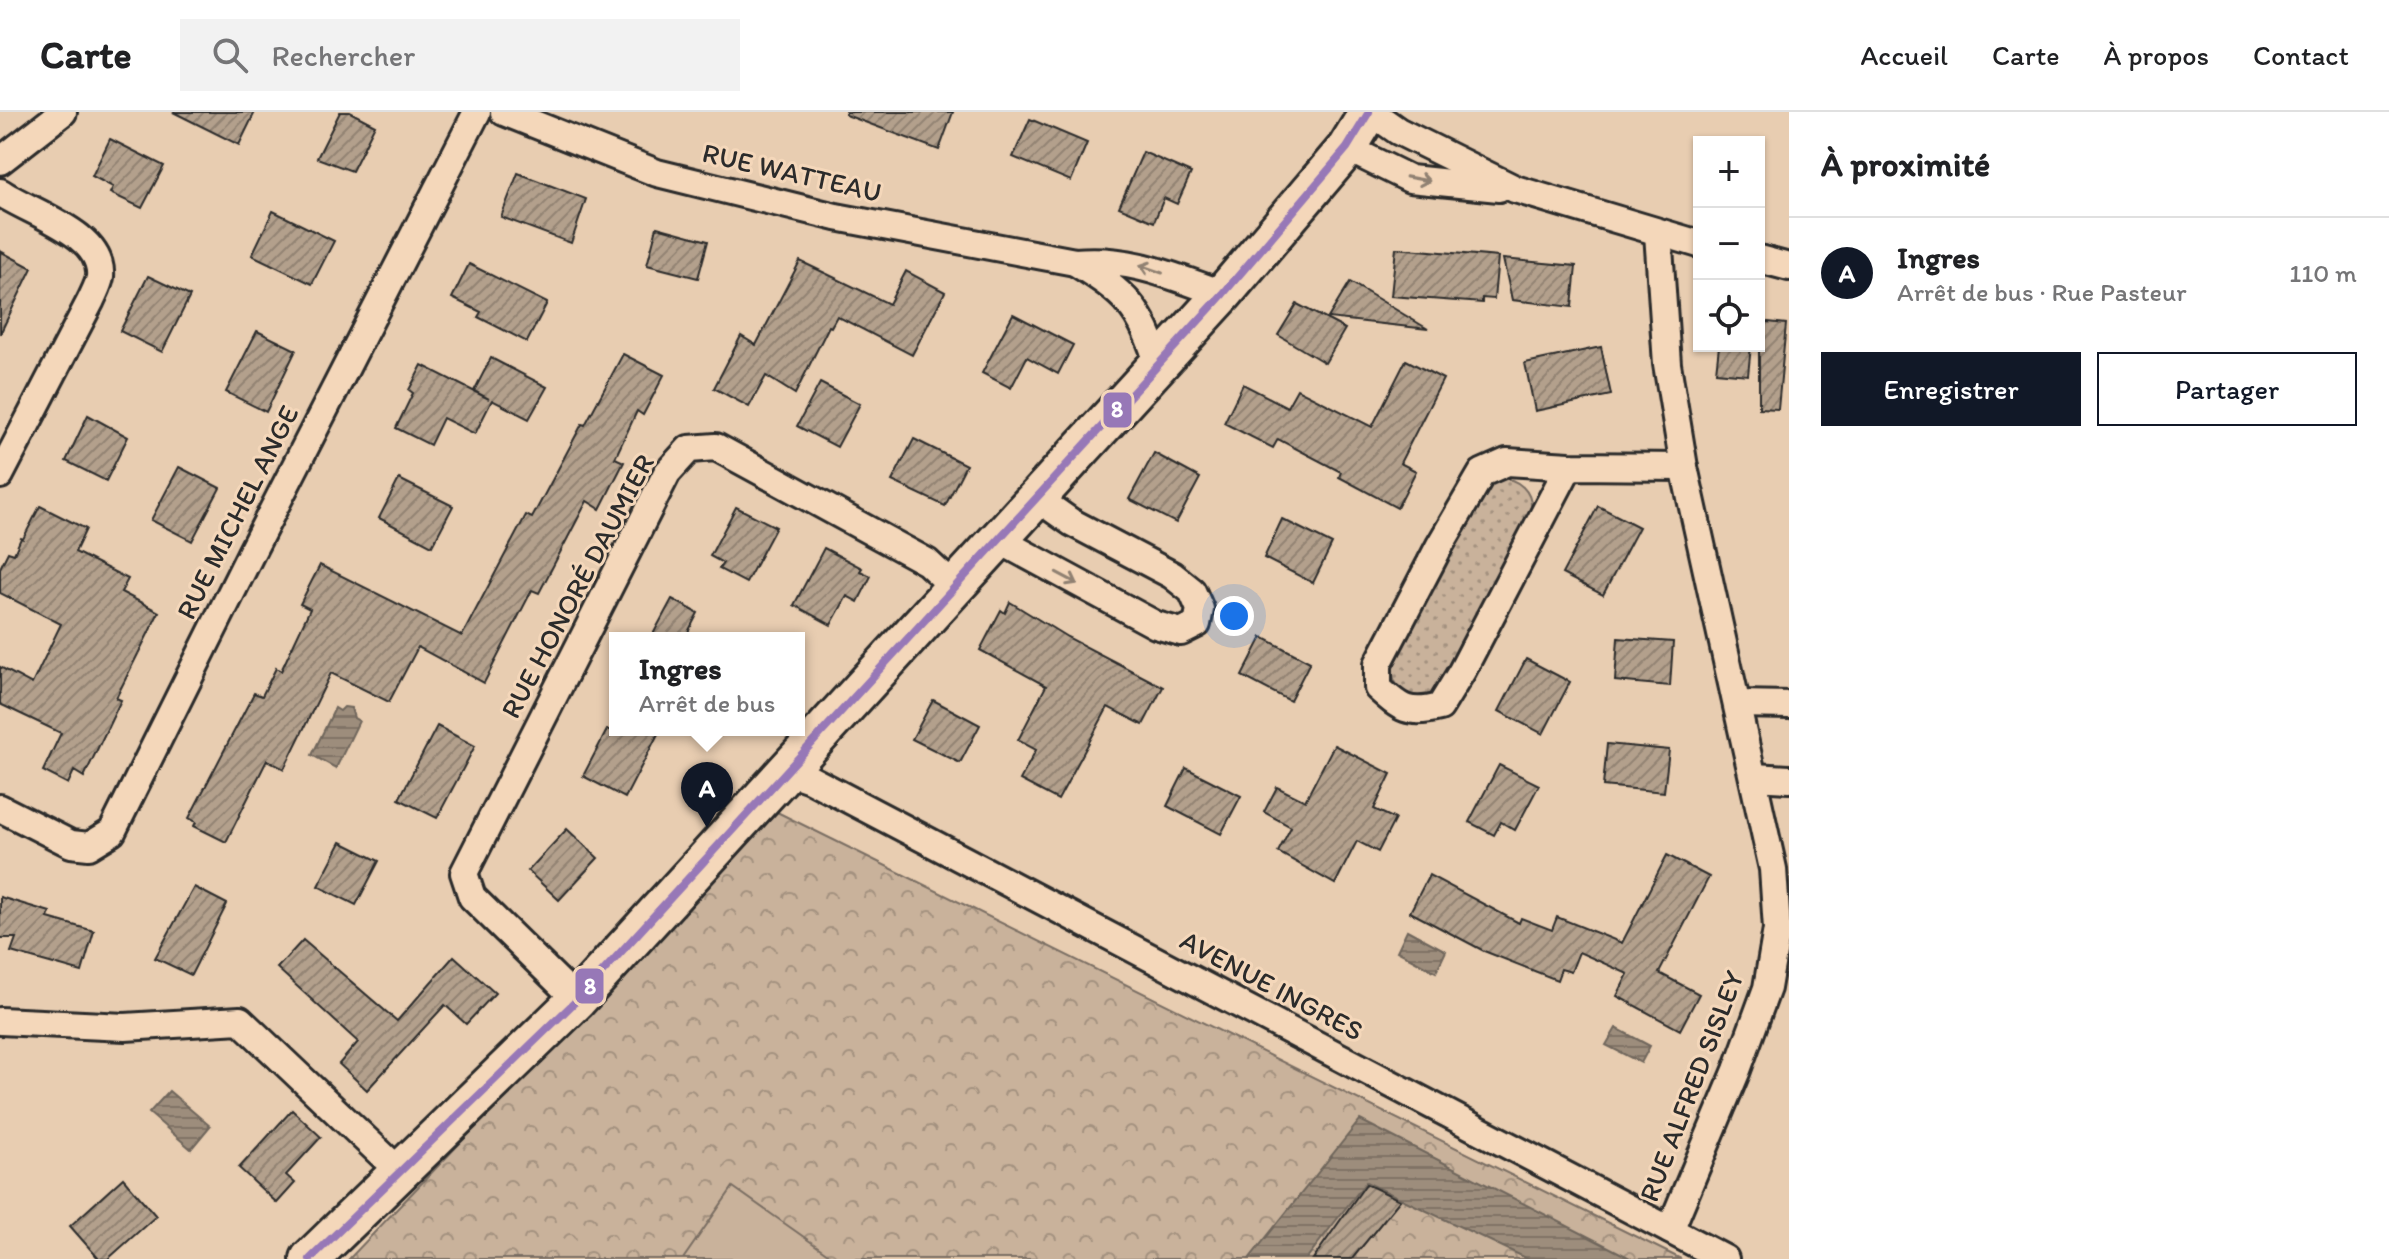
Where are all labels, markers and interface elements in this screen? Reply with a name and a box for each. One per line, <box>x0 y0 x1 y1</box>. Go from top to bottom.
search box <box>180 19 740 91</box>
text: Carte <box>40 32 132 78</box>
icon: search <box>208 33 252 77</box>
text: Rechercher <box>272 37 415 74</box>
text: Accueil <box>1860 38 1948 72</box>
text: Carte <box>1992 38 2060 72</box>
text: À propos <box>2104 38 2209 72</box>
text: Contact <box>2253 38 2349 72</box>
street label: RUE WATTEAU <box>699 135 885 209</box>
map controls <box>1693 136 1765 352</box>
button: + <box>1693 136 1765 208</box>
text: À proximité <box>1821 144 1990 185</box>
one-way arrow <box>1404 172 1430 187</box>
button: − <box>1693 208 1765 280</box>
text: Ingres <box>1897 239 1980 276</box>
text: A <box>1839 257 1855 289</box>
text: 110 m <box>2289 257 2357 289</box>
one-way arrow <box>1139 261 1164 276</box>
text: Arrêt de bus · Rue Pasteur <box>1897 276 2186 308</box>
button: locate <box>1693 280 1765 352</box>
button: Enregistrer <box>1821 352 2081 426</box>
button: Partager <box>2097 352 2357 426</box>
line badge: 8 <box>1102 391 1133 429</box>
text: 8 <box>1111 396 1123 423</box>
street label: RUE MICHEL ANGE <box>168 399 306 625</box>
street label: RUE HONORÉ DAUMIER <box>493 448 661 724</box>
one-way arrow <box>1054 570 1078 586</box>
your location <box>1214 596 1254 636</box>
popup <box>609 632 805 736</box>
text: Ingres <box>639 650 722 687</box>
text: Arrêt de bus <box>639 687 775 719</box>
pin: A <box>681 762 733 828</box>
street label: AVENUE INGRES <box>1175 922 1369 1048</box>
street label: RUE ALFRED SISLEY <box>1631 966 1751 1206</box>
line badge: 8 <box>574 967 605 1005</box>
text: 8 <box>584 973 596 1000</box>

